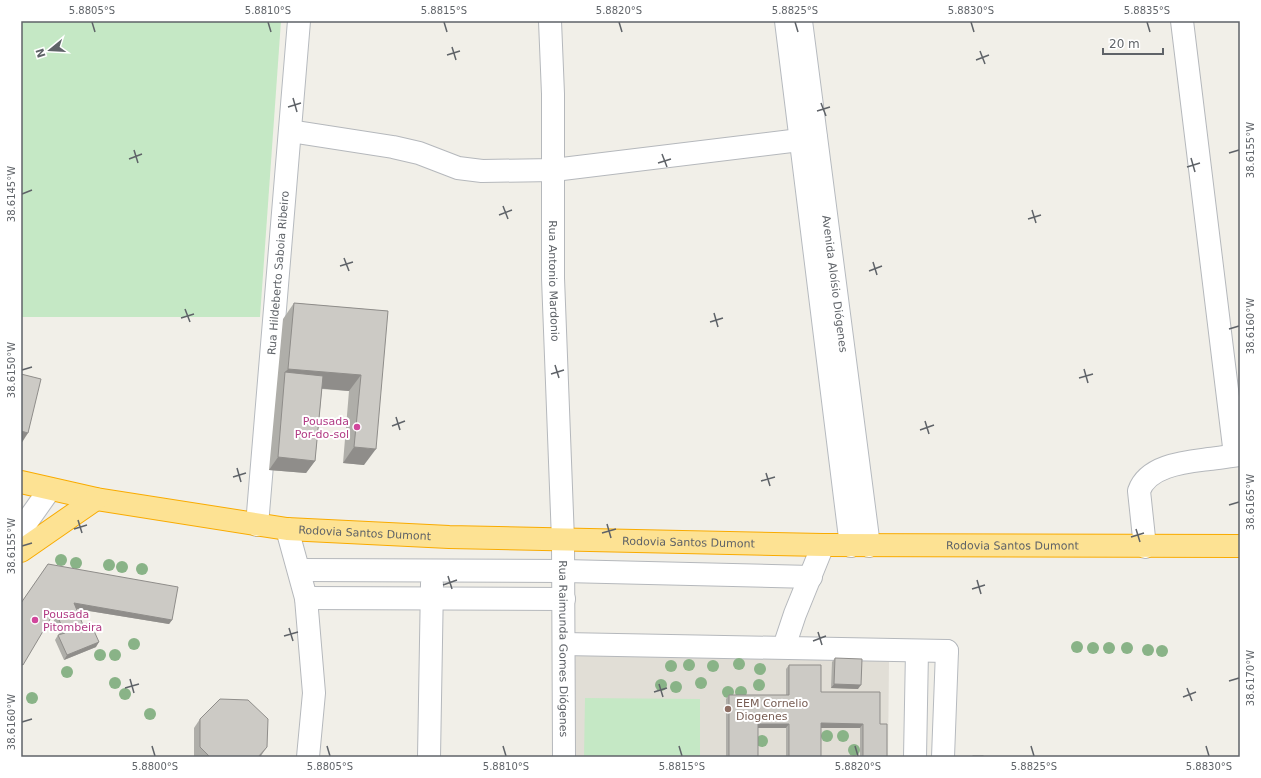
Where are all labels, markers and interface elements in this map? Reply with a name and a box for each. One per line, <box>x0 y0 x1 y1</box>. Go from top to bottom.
text: 5.8805°S <box>69 5 115 16</box>
text: 5.8810°S <box>245 5 291 16</box>
text: 5.8815°S <box>421 5 467 16</box>
text: 5.8820°S <box>596 5 642 16</box>
text: 5.8825°S <box>772 5 818 16</box>
text: 5.8830°S <box>948 5 994 16</box>
text: 5.8835°S <box>1124 5 1170 16</box>
north arrow <box>30 30 70 70</box>
scale bar <box>1103 30 1163 56</box>
text: 20 m <box>1109 37 1140 51</box>
text: N <box>33 47 49 59</box>
text: 38.6155°W <box>1245 122 1256 178</box>
text: 38.6145°W <box>6 166 17 222</box>
street label: Rua Hildeberto Saboia Ribeiro <box>265 190 292 356</box>
street label: Avenida Aloísio Diógenes <box>819 214 850 354</box>
street label: Rua Antonio Mardonio <box>546 220 561 342</box>
text: 38.6160°W <box>1245 298 1256 354</box>
text: 38.6150°W <box>6 342 17 398</box>
place label: Pousada Por-do-sol <box>295 415 349 441</box>
marker: Pousada Por-do-sol <box>352 422 362 432</box>
text: 38.6165°W <box>1245 474 1256 530</box>
text: 38.6155°W <box>6 518 17 574</box>
street label: Rodovia Santos Dumont <box>298 524 432 543</box>
street label: Rodovia Santos Dumont <box>622 535 756 551</box>
street label: Rodovia Santos Dumont <box>946 539 1080 553</box>
street label: Rua Raimunda Gomes Diógenes <box>556 560 570 738</box>
place label: Pousada Pitombeira <box>43 608 102 634</box>
marker: Pousada Pitombeira <box>30 615 40 625</box>
text: 38.6170°W <box>1245 650 1256 706</box>
text: 38.6160°W <box>6 694 17 750</box>
place label: EEM Cornelio Diogenes <box>736 697 808 723</box>
marker: EEM Cornelio Diogenes <box>723 704 733 714</box>
text: 5.8800°S <box>132 761 178 772</box>
text: 5.8805°S <box>307 761 353 772</box>
text: 5.8810°S <box>483 761 529 772</box>
text: 5.8815°S <box>659 761 705 772</box>
text: 5.8820°S <box>835 761 881 772</box>
text: 5.8825°S <box>1011 761 1057 772</box>
text: 5.8830°S <box>1186 761 1232 772</box>

